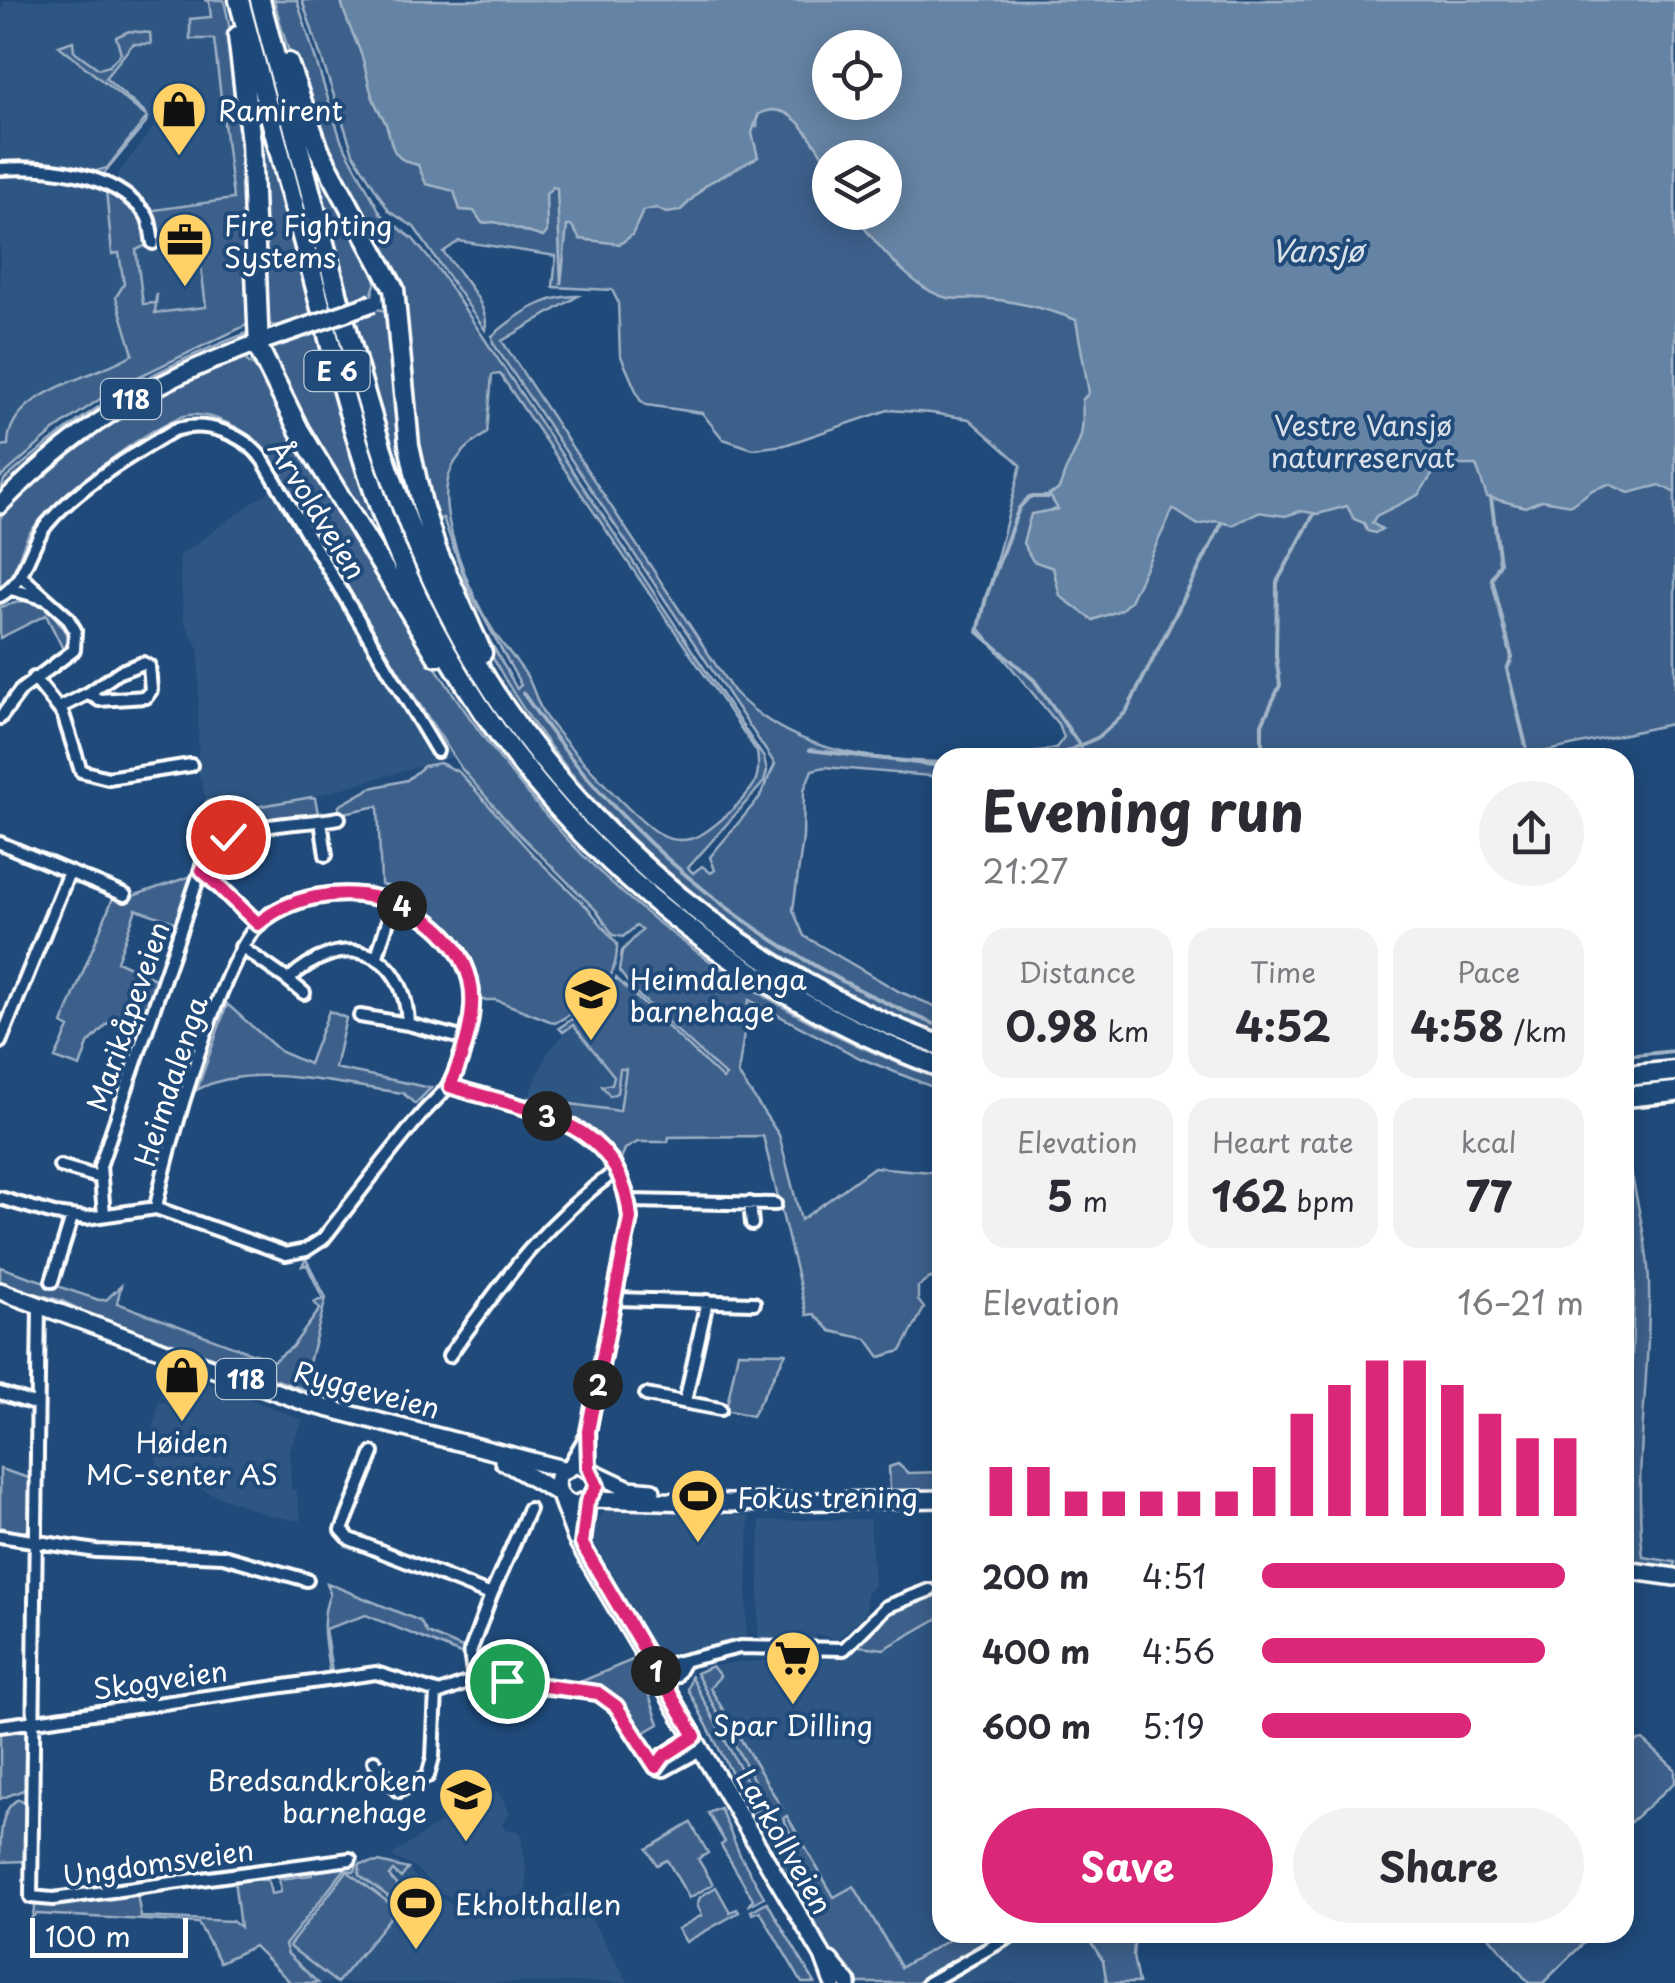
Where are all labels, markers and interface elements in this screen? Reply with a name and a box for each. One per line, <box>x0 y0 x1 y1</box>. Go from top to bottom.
map controls <box>812 30 902 230</box>
button: locate <box>812 30 902 120</box>
shop icon: Ramirent <box>149 79 209 158</box>
place label: Ramirent <box>218 88 343 131</box>
button: layers <box>812 140 902 230</box>
place label: Fire Fighting Systems <box>224 203 392 278</box>
office icon: Fire Fighting Systems <box>155 210 215 289</box>
water label: Vansjø <box>1271 227 1367 272</box>
road number: E 6 <box>304 351 370 391</box>
road number: 118 <box>101 379 161 419</box>
park label: Vestre Vansjø naturreservat <box>1271 403 1455 478</box>
street label: Årvoldveien <box>258 431 378 587</box>
text: Evening run <box>982 768 1304 851</box>
button: share <box>1479 781 1584 886</box>
pin <box>186 795 271 880</box>
icon: check <box>201 810 256 865</box>
text: 21:27 <box>982 847 1068 895</box>
pin: 4 <box>377 881 427 931</box>
text: 4 <box>392 884 412 927</box>
street label: Marikåpeveien <box>74 915 180 1117</box>
text: Distance <box>1019 950 1136 993</box>
text: Time <box>1250 950 1316 993</box>
text: Pace <box>1457 950 1520 993</box>
place label: Heimdalenga barnehage <box>630 957 807 1032</box>
school or university icon: Heimdalenga barnehage <box>561 964 621 1043</box>
street label: Heimdalenga <box>122 990 218 1172</box>
text: 0.98 <box>1005 993 1098 1056</box>
text: 4:52 <box>1235 993 1331 1056</box>
text: 4:58 <box>1410 993 1504 1056</box>
text: km <box>1098 1009 1149 1052</box>
text: /km <box>1504 1009 1567 1052</box>
pin: 3 <box>522 1091 572 1141</box>
text: 3 <box>538 1094 556 1137</box>
text: Elevation <box>1017 1120 1138 1163</box>
text: Heart rate <box>1212 1120 1354 1163</box>
text: kcal <box>1461 1120 1517 1163</box>
text: 5 <box>1047 1163 1073 1226</box>
text: 162 <box>1211 1163 1287 1226</box>
text: 77 <box>1465 1163 1512 1226</box>
text: m <box>1073 1179 1108 1222</box>
text: bpm <box>1287 1179 1355 1222</box>
text: Elevation <box>982 1278 1120 1326</box>
text: 16–21 m <box>1457 1278 1584 1326</box>
shop icon: Høiden MC-senter AS <box>152 1345 212 1424</box>
street label: Ryggeveien <box>289 1349 445 1429</box>
road number: 118 <box>216 1359 276 1399</box>
pin: 2 <box>573 1360 623 1410</box>
text: 2 <box>588 1363 608 1406</box>
place label: Høiden MC-senter AS <box>86 1420 278 1495</box>
sports icon: Fokus trening <box>668 1466 728 1545</box>
place label: Fokus trening <box>737 1475 918 1518</box>
text: 200 m <box>982 1552 1089 1600</box>
text: 4:51 <box>1142 1552 1206 1600</box>
text: 400 m <box>982 1627 1090 1675</box>
text: 4:56 <box>1142 1627 1215 1675</box>
supermarket icon: Spar Dilling <box>763 1628 823 1707</box>
pin <box>465 1639 550 1724</box>
pin: 1 <box>631 1646 681 1696</box>
street label: Skogveien <box>90 1648 230 1710</box>
text: 1 <box>649 1649 663 1692</box>
icon: arrive <box>480 1654 535 1709</box>
text: 600 m <box>982 1702 1091 1750</box>
text: 5:19 <box>1142 1702 1205 1750</box>
place label: Spar Dilling <box>713 1703 873 1746</box>
place label: Bredsandkroken barnehage <box>208 1758 427 1833</box>
street label: Larkollveien <box>726 1760 844 1922</box>
school or university icon: Bredsandkroken barnehage <box>436 1765 496 1844</box>
button: Save <box>982 1808 1273 1923</box>
button: Share <box>1293 1808 1584 1923</box>
street label: Ungdomsveien <box>60 1827 256 1897</box>
sports icon: Ekholthallen <box>386 1873 446 1952</box>
place label: Ekholthallen <box>455 1882 621 1925</box>
scale bar <box>30 1913 188 1958</box>
text: 100 m <box>45 1914 131 1957</box>

